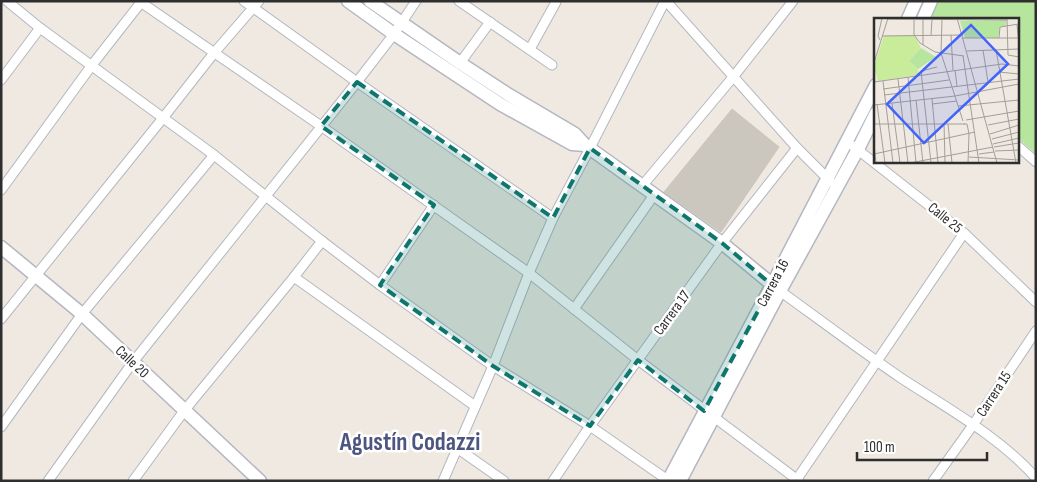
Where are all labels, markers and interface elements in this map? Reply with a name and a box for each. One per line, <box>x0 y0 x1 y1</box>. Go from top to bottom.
inset map <box>874 18 1020 162</box>
street label: Calle 25 <box>924 198 966 238</box>
street label: Carrera 16 <box>753 256 793 310</box>
street label: Carrera 17 <box>649 287 695 339</box>
street label: Calle 20 <box>111 342 153 382</box>
street label: Carrera 15 <box>972 368 1016 420</box>
district label: Agustín Codazzi <box>339 427 480 458</box>
scale bar <box>857 430 987 462</box>
text: 100 m <box>864 438 895 457</box>

